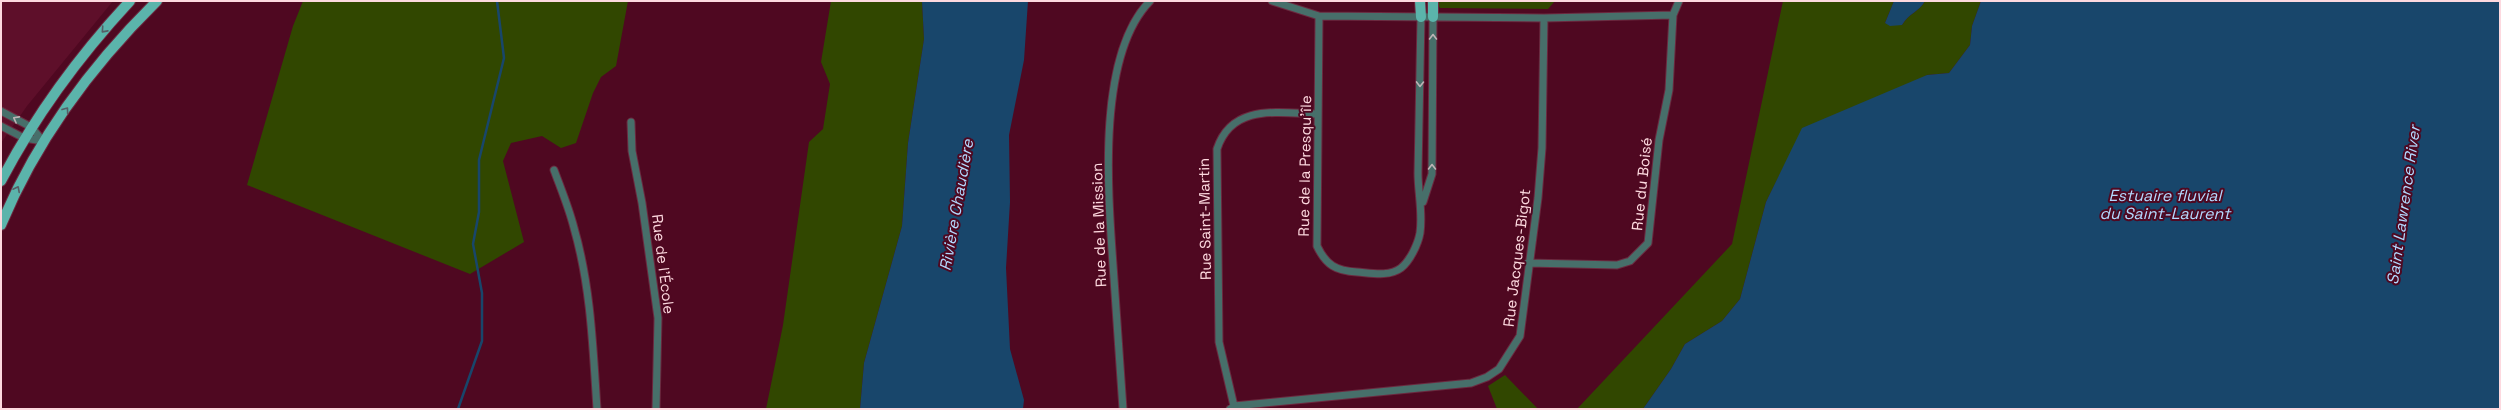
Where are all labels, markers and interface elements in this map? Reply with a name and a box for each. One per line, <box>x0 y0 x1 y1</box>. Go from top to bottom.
one-way arrow <box>101 25 108 32</box>
one-way arrow <box>1429 34 1437 40</box>
one-way arrow <box>1416 81 1424 87</box>
street label: Rue de la Presqu'île <box>1294 95 1315 237</box>
one-way arrow <box>61 107 68 114</box>
one-way arrow <box>13 116 20 123</box>
water label: Saint Lawrence River <box>2382 122 2425 286</box>
street label: Rue du Boisé <box>1627 136 1656 232</box>
water label: Rivière Chaudière <box>935 137 978 272</box>
street label: Rue Saint-Martin <box>1194 158 1215 280</box>
street label: Rue de la Mission <box>1087 162 1110 288</box>
one-way arrow <box>1428 164 1436 170</box>
water label: Estuaire fluvial du Saint-Laurent <box>2100 185 2232 224</box>
one-way arrow <box>12 186 20 194</box>
street label: Rue Jacques-Bigot <box>1499 188 1534 328</box>
street label: Rue de l'École <box>648 213 679 315</box>

